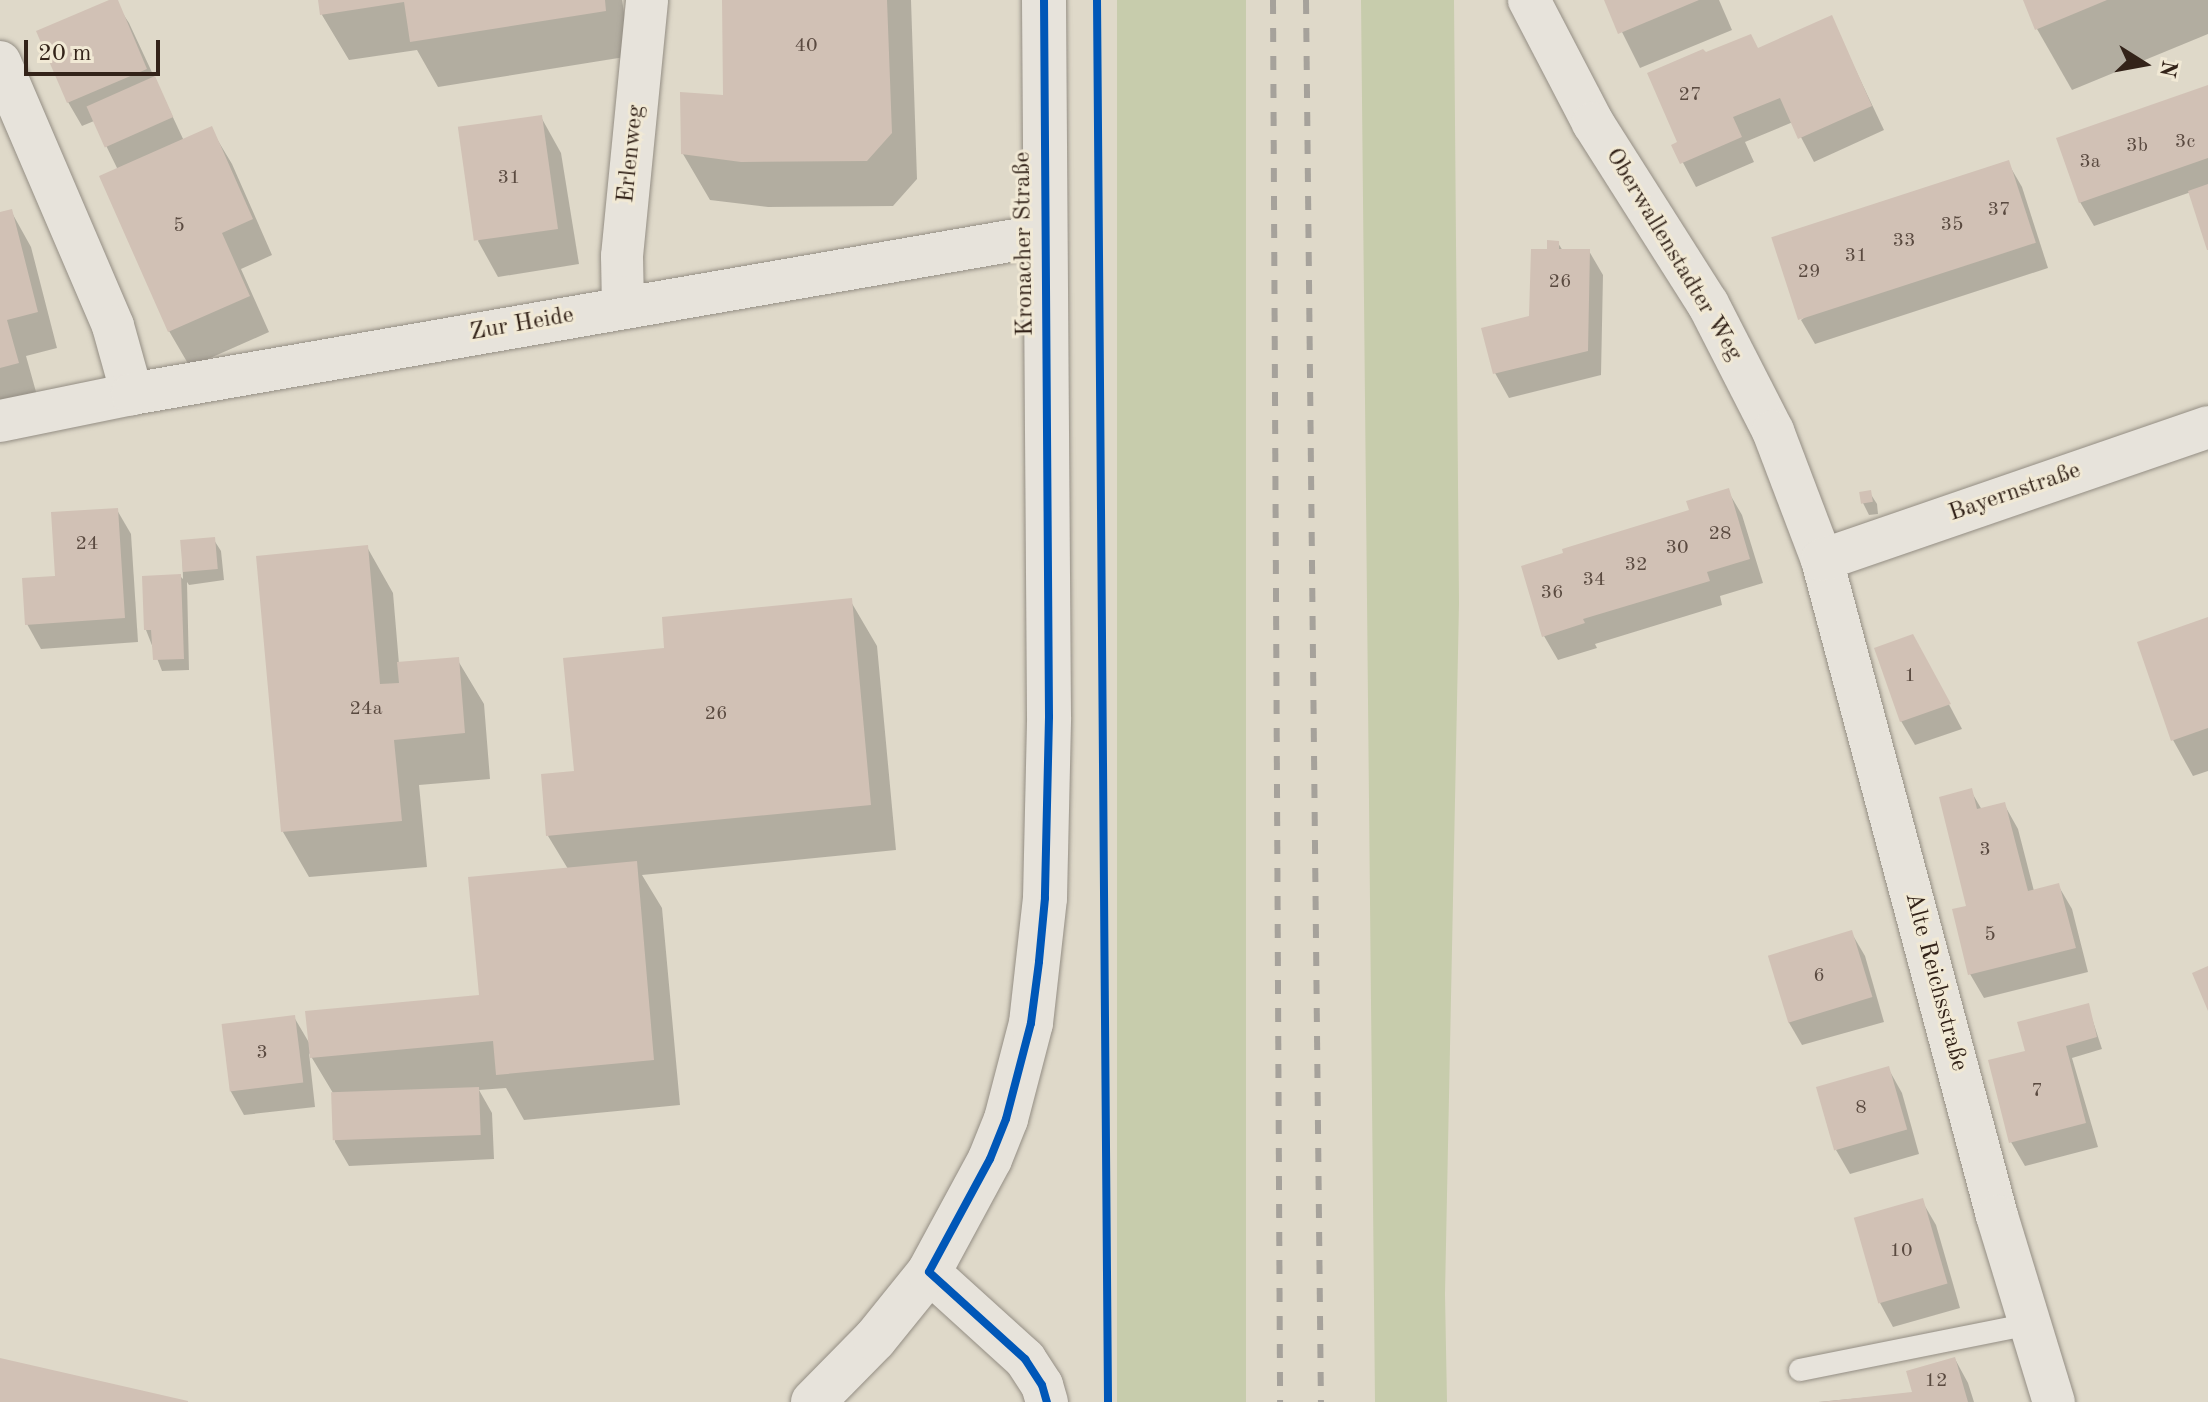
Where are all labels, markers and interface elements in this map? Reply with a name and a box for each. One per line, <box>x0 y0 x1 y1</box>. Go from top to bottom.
scale bar <box>28 24 164 74</box>
north arrow <box>2104 24 2184 104</box>
house number: 40 <box>794 34 818 58</box>
text: 20 m <box>38 42 92 66</box>
text: N <box>2155 58 2180 79</box>
house number: 27 <box>1678 83 1702 107</box>
street label: Erlenweg <box>613 104 651 204</box>
house number: 3c <box>2175 130 2195 154</box>
house number: 3b <box>2126 134 2148 158</box>
street label: Oberwallenstadter Weg <box>1598 143 1748 367</box>
house number: 3a <box>2079 150 2101 174</box>
street label: Kronacher Straße <box>1009 152 1041 336</box>
house number: 31 <box>497 166 521 190</box>
house number: 37 <box>1987 198 2011 222</box>
house number: 35 <box>1940 213 1964 237</box>
house number: 5 <box>173 214 185 238</box>
house number: 33 <box>1892 229 1916 253</box>
house number: 31 <box>1844 244 1868 268</box>
house number: 29 <box>1797 260 1821 284</box>
house number: 26 <box>1548 270 1572 294</box>
street label: Zur Heide <box>468 302 576 348</box>
street label: Bayernstraße <box>1945 457 2085 529</box>
house number: 28 <box>1708 522 1732 546</box>
house number: 24 <box>75 532 99 556</box>
house number: 30 <box>1665 536 1689 560</box>
house number: 32 <box>1624 553 1648 577</box>
house number: 34 <box>1582 568 1606 592</box>
house number: 36 <box>1540 581 1564 605</box>
house number: 1 <box>1904 664 1916 688</box>
house number: 24a <box>349 697 383 721</box>
house number: 26 <box>704 702 728 726</box>
house number: 3 <box>1979 838 1991 862</box>
street label: Alte Reichsstraße <box>1897 890 1973 1074</box>
house number: 5 <box>1984 923 1996 947</box>
house number: 6 <box>1813 964 1825 988</box>
house number: 3 <box>256 1041 268 1065</box>
house number: 7 <box>2031 1079 2043 1103</box>
house number: 8 <box>1855 1096 1867 1120</box>
house number: 10 <box>1889 1239 1913 1263</box>
house number: 12 <box>1924 1369 1948 1393</box>

